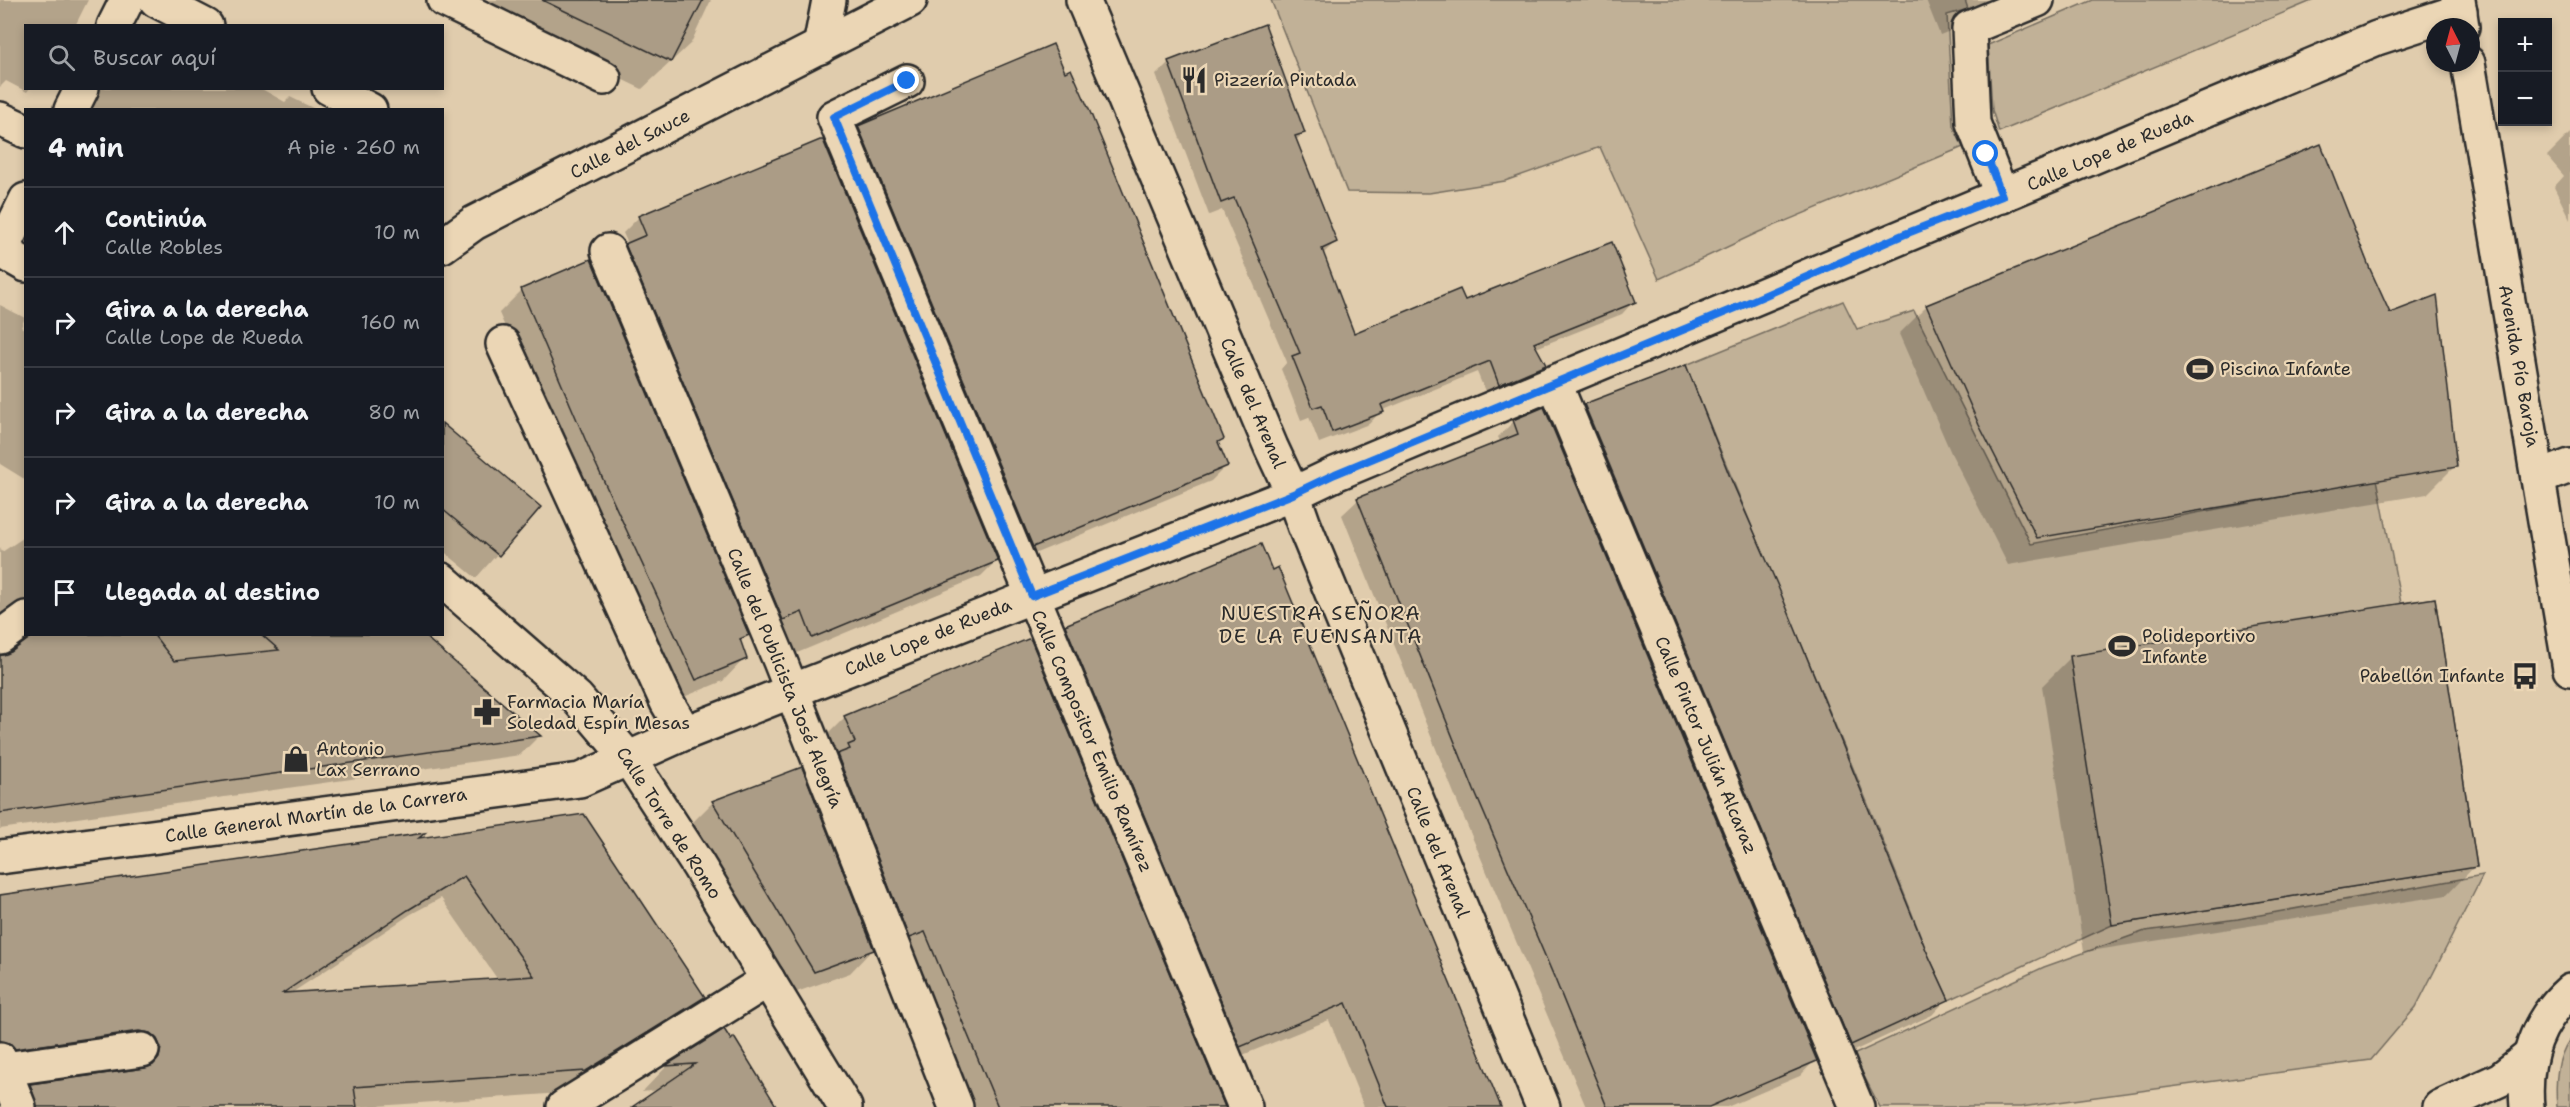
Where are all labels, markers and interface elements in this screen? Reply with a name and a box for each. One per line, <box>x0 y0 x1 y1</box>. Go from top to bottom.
north arrow <box>2426 18 2480 72</box>
map controls <box>2498 18 2552 126</box>
button: + <box>2498 18 2552 72</box>
search box <box>24 24 444 90</box>
icon: search <box>45 41 78 74</box>
text: Buscar aquí <box>93 43 216 72</box>
restaurant icon: Pizzería Pintada <box>1179 65 1209 95</box>
route end <box>893 67 919 93</box>
place label: Pizzería Pintada <box>1214 68 1356 92</box>
button: − <box>2498 72 2552 126</box>
street label: Calle del Sauce <box>566 103 694 185</box>
street label: Calle Lope de Rueda <box>2023 105 2197 197</box>
text: 4 min <box>48 130 124 165</box>
text: A pie · 260 m <box>287 134 420 160</box>
route start <box>1972 140 1998 166</box>
text: Continúa <box>105 205 207 234</box>
icon: ahead <box>48 216 81 249</box>
text: 10 m <box>374 219 420 245</box>
text: Calle Robles <box>105 234 223 260</box>
street label: Avenida Pío Baroja <box>2493 283 2545 449</box>
text: Gira a la derecha <box>105 295 309 324</box>
icon: right <box>48 306 81 339</box>
text: 160 m <box>361 309 420 335</box>
text: Calle Lope de Rueda <box>105 324 303 350</box>
street label: Calle del Arenal <box>1215 334 1292 473</box>
sports icon: Piscina Infante <box>2185 354 2215 384</box>
place label: Piscina Infante <box>2220 357 2351 381</box>
icon: right <box>48 396 81 429</box>
text: Gira a la derecha <box>105 398 309 427</box>
text: 80 m <box>368 399 420 425</box>
icon: right <box>48 486 81 519</box>
text: Gira a la derecha <box>105 488 309 517</box>
text: 10 m <box>374 489 420 515</box>
street label: Calle del Publicista José Alegría <box>722 544 848 812</box>
icon: arrive <box>48 576 81 609</box>
text: Llegada al destino <box>105 578 320 607</box>
street label: Calle Lope de Rueda <box>841 592 1015 682</box>
district label: NUESTRA SEÑORA DE LA FUENSANTA <box>1219 600 1423 649</box>
street label: Calle Compositor Emilio Ramírez <box>1026 606 1158 876</box>
place label: Polideportivo Infante <box>2142 624 2256 669</box>
sports icon: Polideportivo Infante <box>2107 631 2137 661</box>
street label: Calle Pintor Julián Alcaraz <box>1649 632 1763 858</box>
bus stop icon: Pabellón Infante <box>2510 661 2540 691</box>
place label: Pabellón Infante <box>2360 664 2505 688</box>
place label: Farmacia María Soledad Espín Mesas <box>507 690 690 735</box>
pharmacy icon: Farmacia María Soledad Espín Mesas <box>472 697 502 727</box>
place label: Antonio Lax Serrano <box>316 737 420 782</box>
street label: Calle Torre de Romo <box>611 742 727 904</box>
shop icon: Antonio Lax Serrano <box>281 744 311 774</box>
street label: Calle General Martín de la Carrera <box>163 782 469 848</box>
street label: Calle del Arenal <box>1401 783 1476 922</box>

